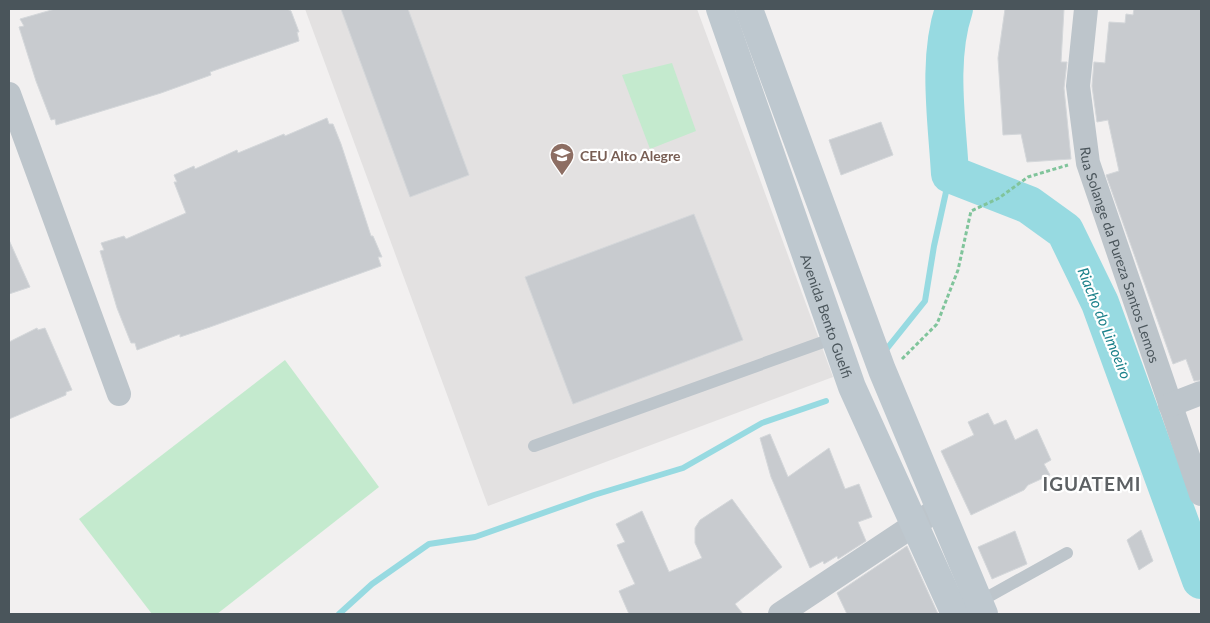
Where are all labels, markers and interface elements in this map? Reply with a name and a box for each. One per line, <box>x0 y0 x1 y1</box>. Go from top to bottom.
school or university icon: CEU Alto Alegre <box>549 142 575 176</box>
street label: Rua Solange da Pureza Santos Lemos <box>1077 146 1164 365</box>
place label: CEU Alto Alegre <box>580 147 681 164</box>
street label: Avenida Bento Guelfi <box>798 252 857 380</box>
water label: Riacho do Limoeiro <box>1074 265 1136 381</box>
district label: IGUATEMI <box>1043 472 1141 495</box>

